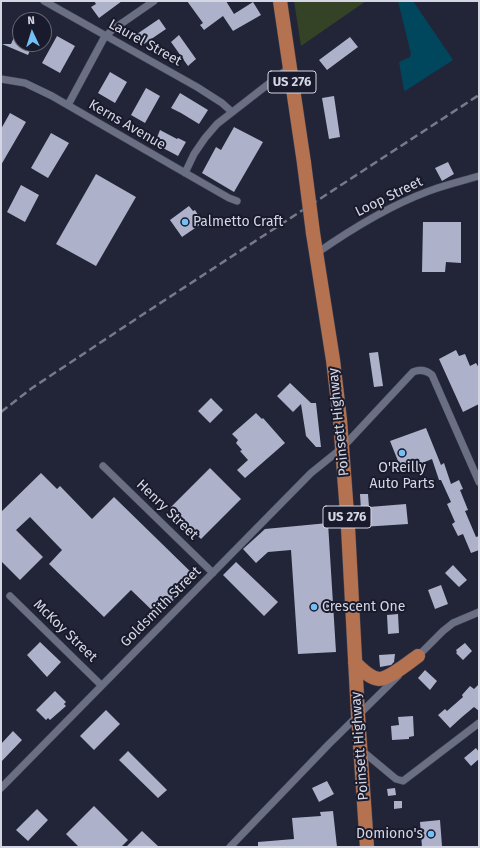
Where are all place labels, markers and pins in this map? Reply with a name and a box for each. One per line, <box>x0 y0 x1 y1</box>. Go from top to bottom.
place label: Palmetto Craft <box>193 214 283 230</box>
marker: Palmetto Craft <box>180 217 190 227</box>
marker: O'Reilly Auto Parts <box>397 448 407 458</box>
place label: O'Reilly Auto Parts <box>370 460 434 492</box>
place label: Crescent One <box>322 599 405 615</box>
marker: Crescent One <box>309 602 319 612</box>
place label: Domiono's <box>356 826 423 842</box>
marker: Domiono's <box>426 829 436 839</box>

